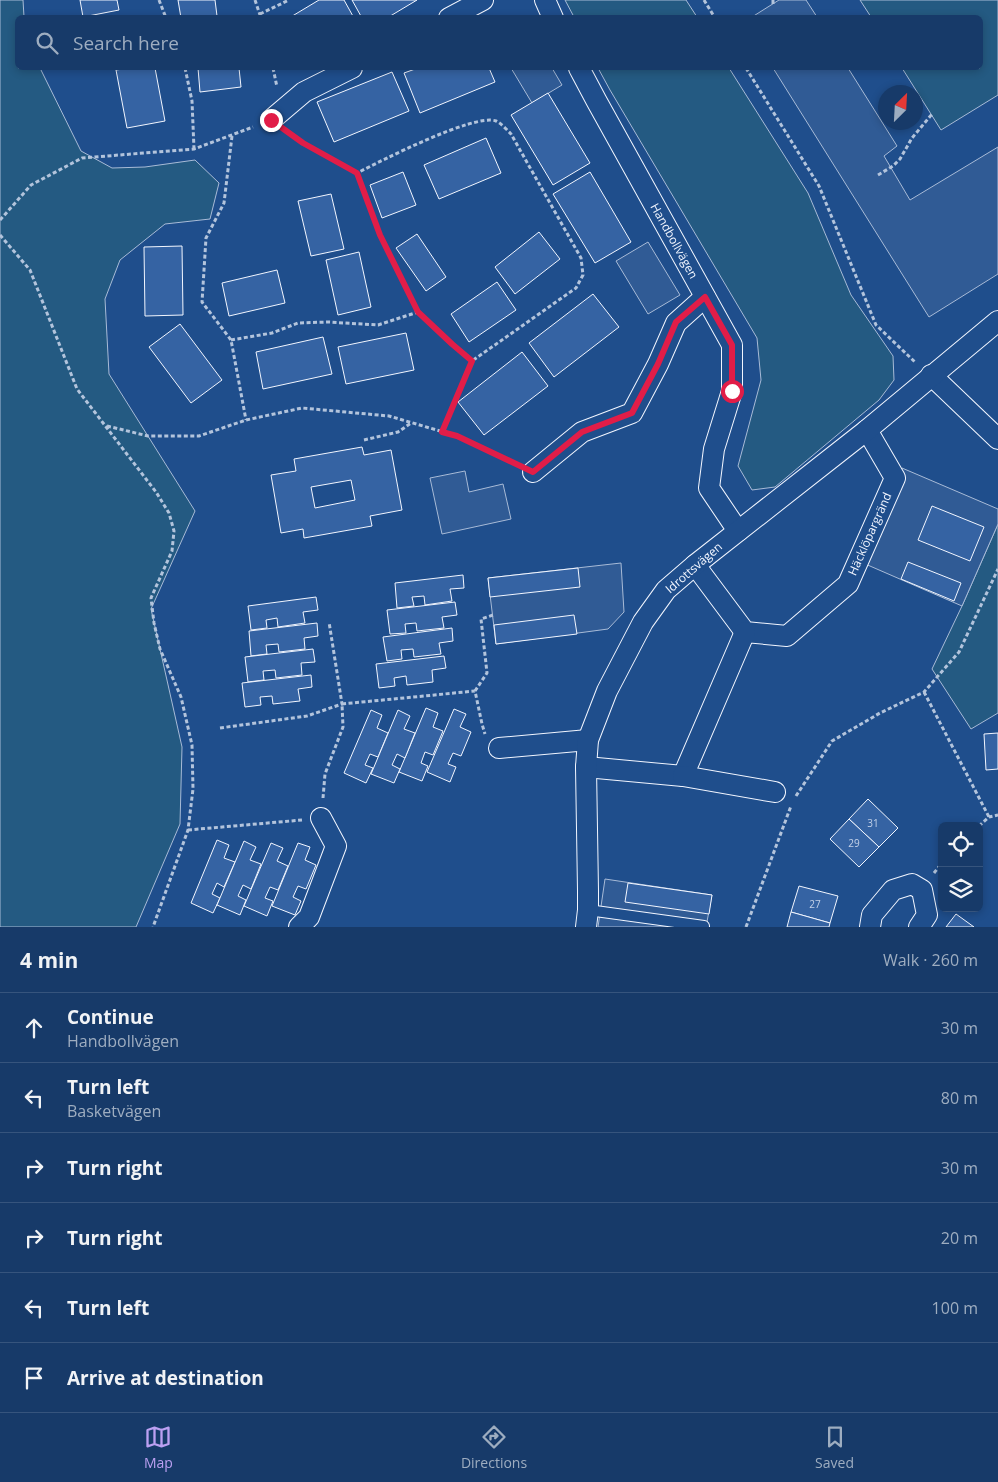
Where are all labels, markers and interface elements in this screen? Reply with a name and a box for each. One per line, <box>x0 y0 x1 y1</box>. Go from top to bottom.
search box <box>15 15 983 70</box>
icon: search <box>33 29 61 57</box>
text: Search here <box>73 30 179 56</box>
north arrow <box>878 85 923 130</box>
route end <box>260 109 283 132</box>
street label: Handbollvägen <box>647 200 702 282</box>
route start <box>721 380 744 403</box>
street label: Häcklöpargränd <box>844 489 896 578</box>
street label: Idrottsvägen <box>662 538 726 597</box>
house number: 31 <box>867 816 879 830</box>
map controls <box>938 822 983 912</box>
button: locate <box>938 822 983 867</box>
house number: 29 <box>848 836 860 850</box>
button: layers <box>938 867 983 912</box>
house number: 27 <box>809 897 821 911</box>
text: 4 min <box>20 946 78 974</box>
text: Walk · 260 m <box>883 949 978 971</box>
text: Continue <box>67 1004 154 1030</box>
icon: ahead <box>20 1014 48 1042</box>
text: 30 m <box>941 1017 978 1039</box>
text: Handbollvägen <box>67 1030 179 1052</box>
text: Turn left <box>67 1074 149 1100</box>
icon: left <box>20 1084 48 1112</box>
text: 80 m <box>941 1087 978 1109</box>
text: Basketvägen <box>67 1100 161 1122</box>
icon: right <box>20 1154 48 1182</box>
text: Turn right <box>67 1155 162 1181</box>
text: 30 m <box>941 1157 978 1179</box>
icon: right <box>20 1224 48 1252</box>
text: Turn right <box>67 1225 162 1251</box>
text: 20 m <box>941 1227 978 1249</box>
icon: left <box>20 1294 48 1322</box>
text: Turn left <box>67 1295 149 1321</box>
text: 100 m <box>932 1297 978 1319</box>
icon: arrive <box>20 1364 48 1392</box>
text: Arrive at destination <box>67 1365 264 1391</box>
tab: Map <box>144 1423 173 1472</box>
tab: Directions <box>461 1423 527 1472</box>
tab: Saved <box>815 1423 854 1472</box>

